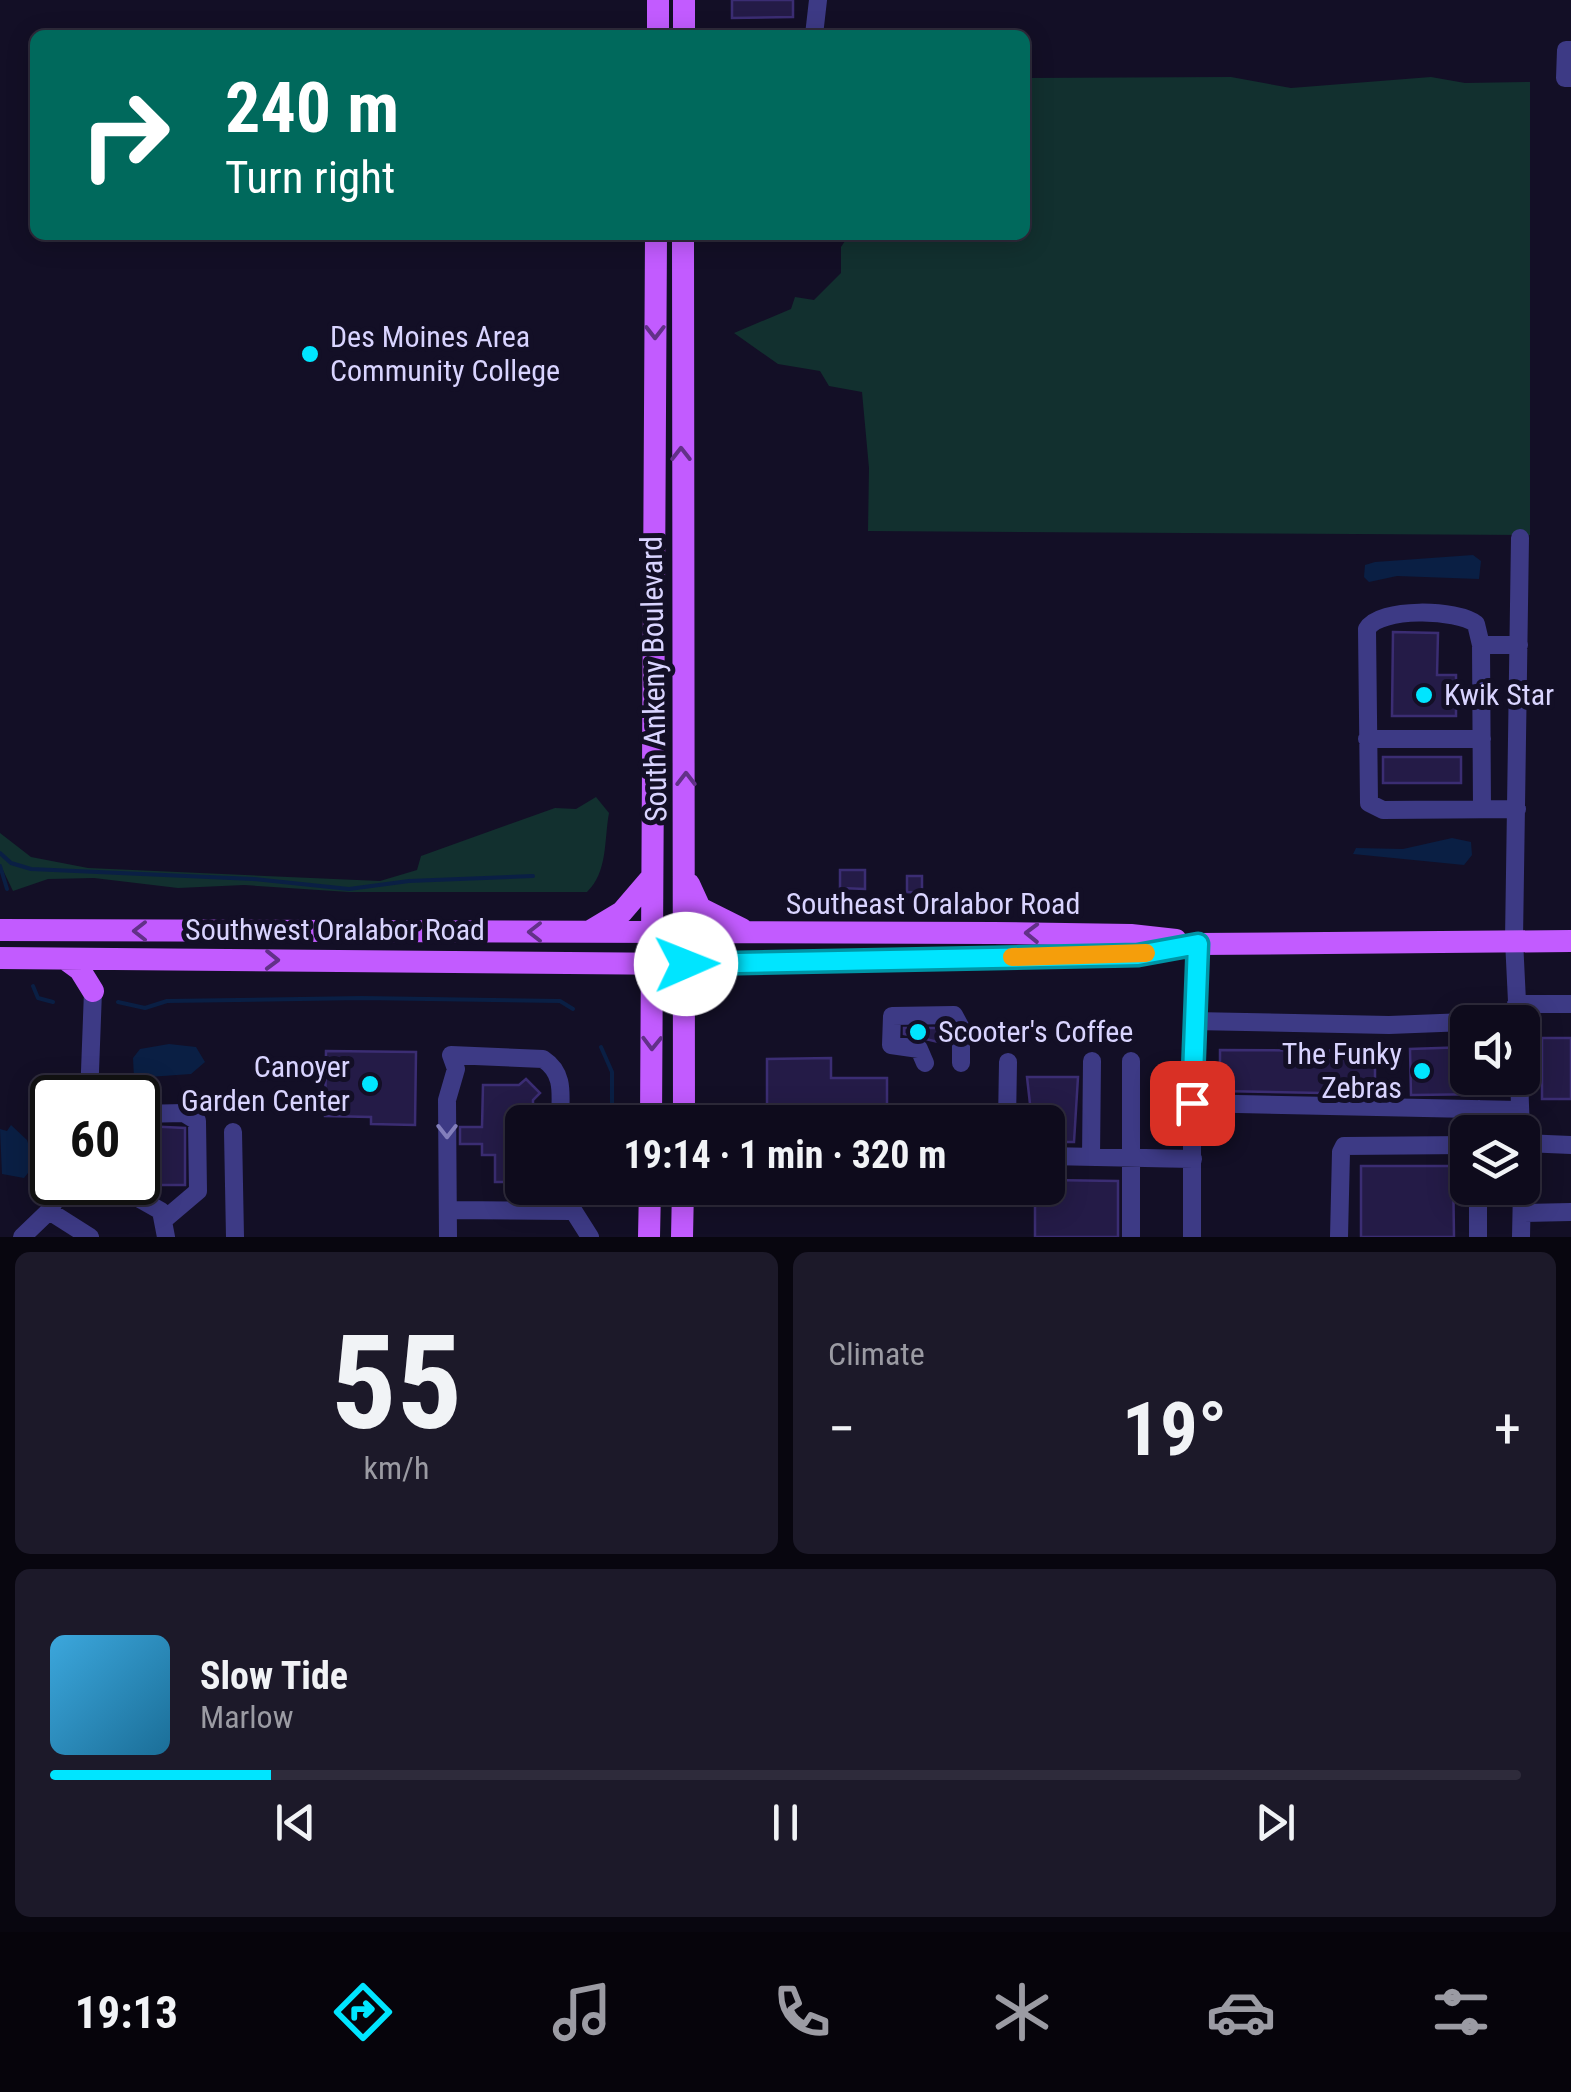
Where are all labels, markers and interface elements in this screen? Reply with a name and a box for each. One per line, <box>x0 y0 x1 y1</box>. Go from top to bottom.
text: 240 m <box>225 67 399 149</box>
icon: right <box>60 70 190 200</box>
text: Turn right <box>225 151 395 204</box>
place label: Des Moines Area Community College <box>330 319 560 388</box>
one-way arrow <box>644 326 666 341</box>
marker: Des Moines Area Community College <box>299 343 321 365</box>
one-way arrow <box>670 446 692 462</box>
street label: South Ankeny Boulevard <box>634 536 673 822</box>
place label: Kwik Star <box>1444 677 1554 712</box>
marker: Kwik Star <box>1413 684 1435 706</box>
one-way arrow <box>675 770 697 786</box>
street label: Southeast Oralabor Road <box>786 886 1080 921</box>
street label: Southwest Oralabor Road <box>185 912 485 947</box>
position arrow <box>634 912 738 1016</box>
one-way arrow <box>132 920 148 941</box>
one-way arrow <box>527 921 542 943</box>
one-way arrow <box>1023 923 1039 944</box>
one-way arrow <box>266 949 281 971</box>
map controls <box>1450 1005 1540 1205</box>
button: sound <box>1450 1005 1540 1095</box>
place label: Scooter's Coffee <box>938 1014 1133 1049</box>
marker: Scooter's Coffee <box>907 1021 929 1043</box>
one-way arrow <box>641 1036 663 1051</box>
place label: The Funky Zebras <box>1282 1036 1402 1105</box>
place label: Canoyer Garden Center <box>181 1049 350 1118</box>
marker: The Funky Zebras <box>1411 1060 1433 1082</box>
pin <box>1150 1061 1235 1146</box>
marker: Canoyer Garden Center <box>359 1073 381 1095</box>
speed limit sign: 60 <box>30 1075 160 1205</box>
icon: arrive <box>1165 1076 1220 1131</box>
button: layers <box>1450 1115 1540 1205</box>
one-way arrow <box>436 1124 458 1139</box>
text: 19:14 · 1 min · 320 m <box>624 1133 946 1177</box>
text: 55 <box>331 1307 462 1460</box>
text: Climate <box>828 1335 925 1373</box>
text: 19° <box>1122 1385 1227 1473</box>
text: − <box>828 1397 856 1461</box>
text: + <box>1494 1397 1521 1461</box>
text: km/h <box>364 1449 429 1487</box>
text: Slow Tide <box>200 1654 348 1698</box>
text: Marlow <box>200 1698 293 1736</box>
icon: previous <box>268 1795 323 1850</box>
icon: pause <box>758 1795 813 1850</box>
icon: next <box>1248 1795 1303 1850</box>
icon: directions <box>328 1977 398 2047</box>
icon: music <box>547 1977 617 2047</box>
icon: phone <box>767 1977 837 2047</box>
icon: climate <box>987 1977 1057 2047</box>
icon: car <box>1206 1977 1276 2047</box>
icon: filters <box>1426 1977 1496 2047</box>
text: 19:13 <box>75 1986 178 2039</box>

